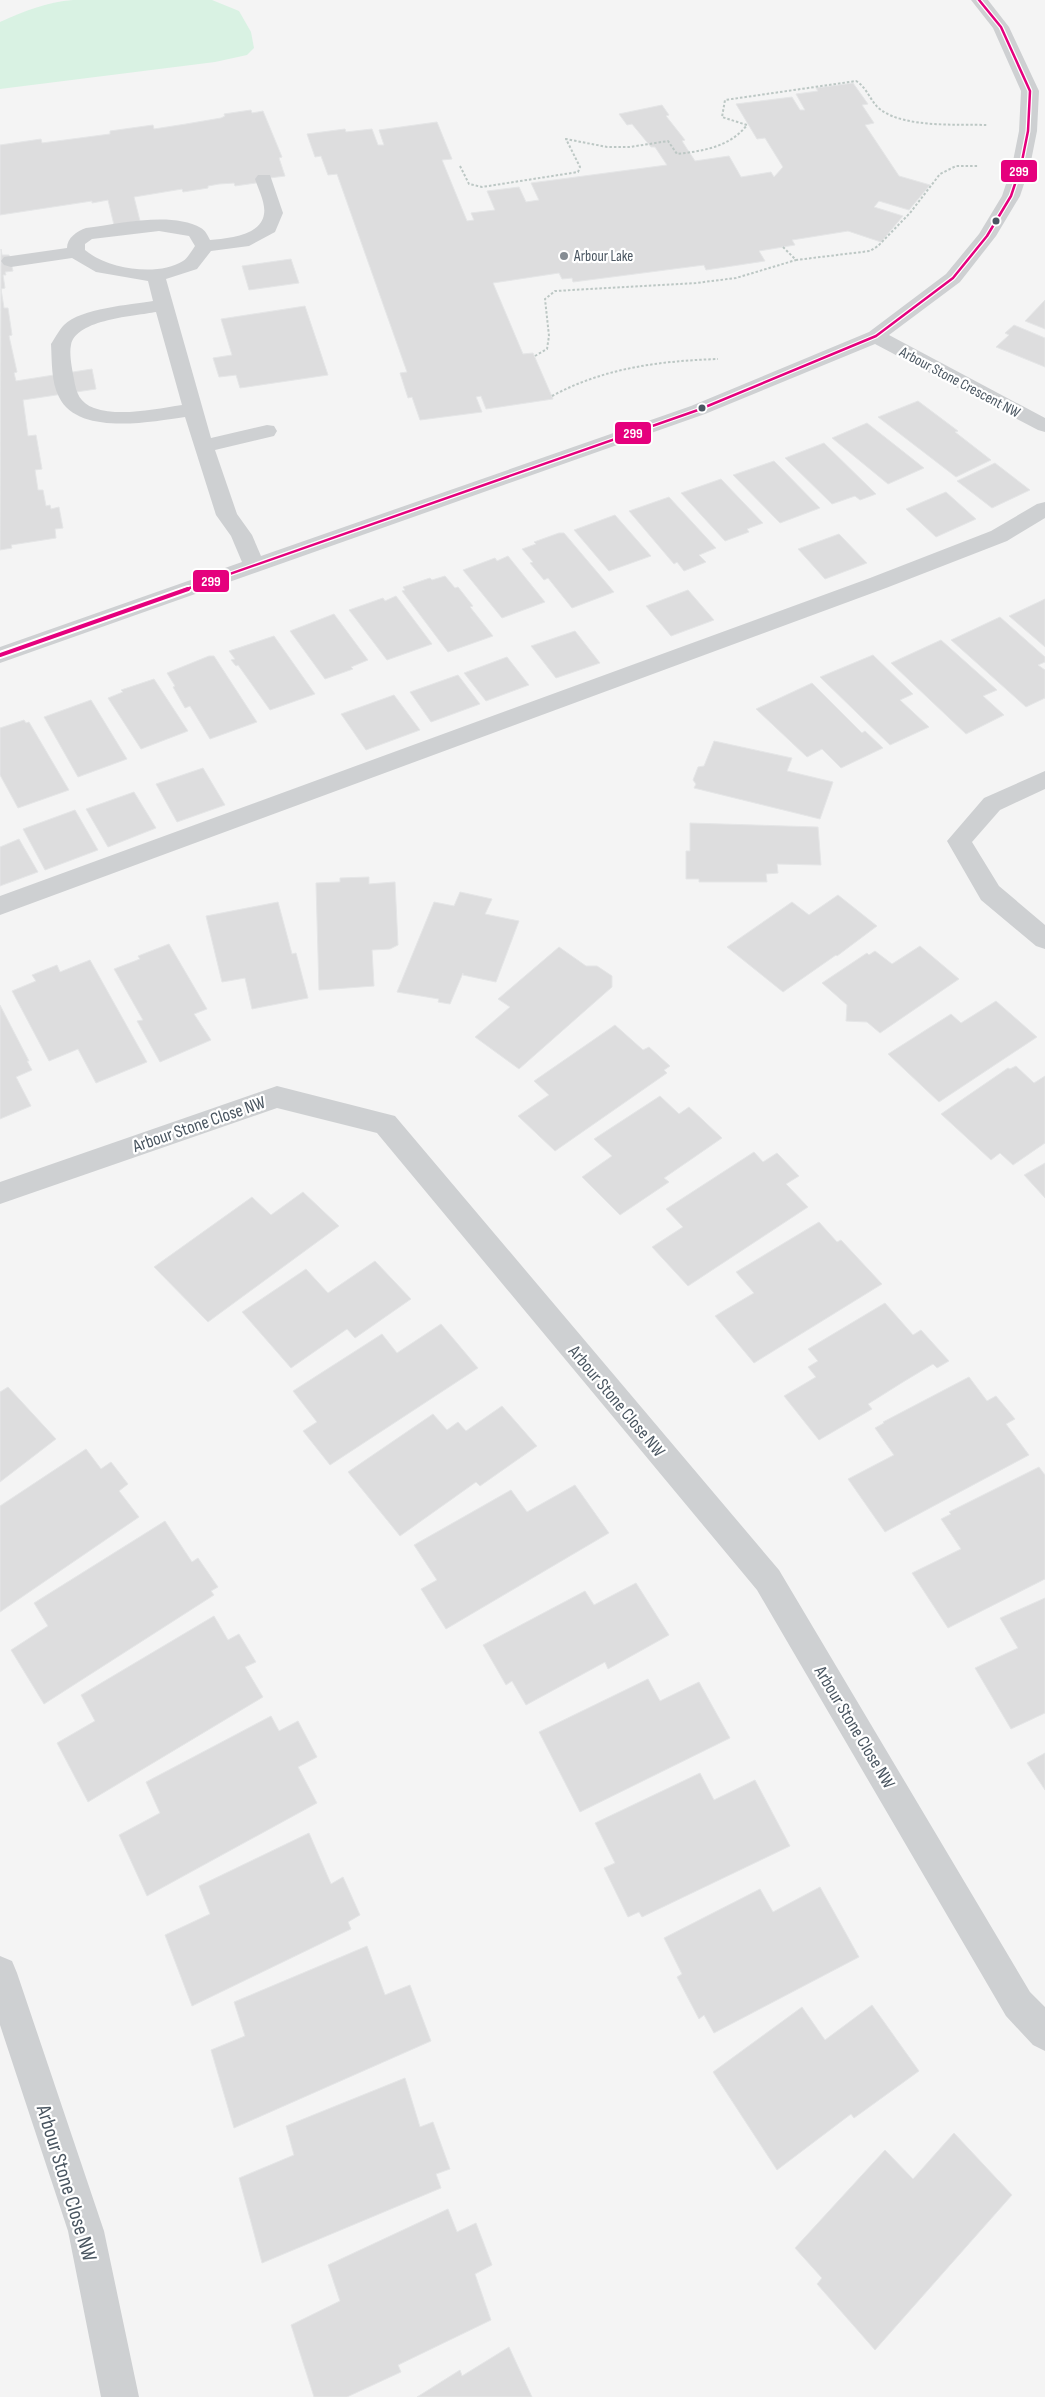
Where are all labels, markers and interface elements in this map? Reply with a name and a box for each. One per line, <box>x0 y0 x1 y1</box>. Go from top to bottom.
line badge: 299 <box>1000 159 1038 183</box>
text: 299 <box>1009 163 1029 180</box>
unlabelled marker <box>991 216 1001 226</box>
place label: Arbour Lake <box>573 247 633 266</box>
marker: Arbour Lake <box>558 250 570 262</box>
street label: Arbour Stone Crescent NW <box>895 342 1024 422</box>
unlabelled marker <box>697 403 707 413</box>
line badge: 299 <box>614 421 652 445</box>
text: 299 <box>623 425 643 442</box>
line badge: 299 <box>192 569 230 593</box>
text: 299 <box>201 573 221 590</box>
street label: Arbour Stone Close NW <box>129 1092 269 1157</box>
street label: Arbour Stone Close NW <box>563 1341 670 1462</box>
street label: Arbour Stone Close NW <box>809 1661 900 1792</box>
street label: Arbour Stone Close NW <box>31 2101 102 2265</box>

